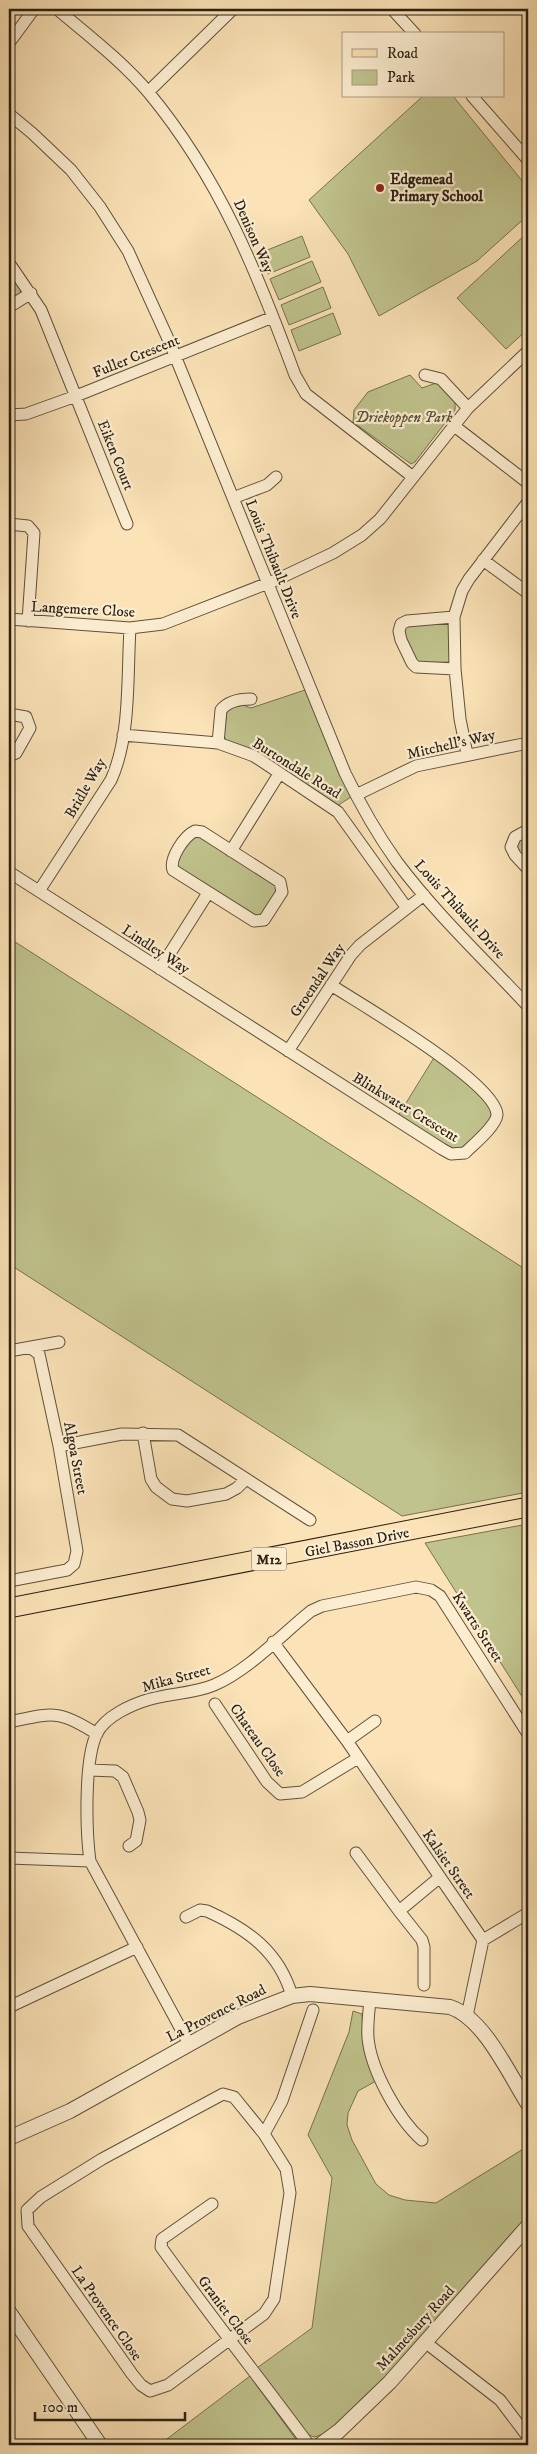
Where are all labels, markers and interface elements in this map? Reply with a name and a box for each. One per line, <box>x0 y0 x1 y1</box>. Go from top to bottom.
legend <box>342 32 504 98</box>
text: Road <box>387 44 419 63</box>
text: Park <box>387 68 416 87</box>
place label: Edgemead Primary School <box>390 170 483 206</box>
marker: Edgemead Primary School <box>374 182 386 194</box>
street label: Denison Way <box>229 196 279 277</box>
street label: Fuller Crescent <box>90 330 183 382</box>
park label: Driekoppen Park <box>355 408 453 427</box>
street label: Eiken Court <box>93 417 138 493</box>
street label: Louis Thibault Drive <box>241 497 306 622</box>
street label: Langemere Close <box>31 597 135 622</box>
street label: Mitchell's Way <box>405 725 498 764</box>
street label: Burtondale Road <box>249 734 345 804</box>
street label: Bridle Way <box>61 754 111 822</box>
street label: Louis Thibault Drive <box>410 856 509 963</box>
street label: Lindley Way <box>118 920 194 979</box>
street label: Groendal Way <box>286 939 350 1021</box>
street label: Blinkwater Crescent <box>349 1068 463 1147</box>
street label: Algoa Street <box>59 1420 92 1496</box>
street label: Giel Basson Drive <box>303 1523 411 1562</box>
road number: M12 <box>252 1548 286 1570</box>
street label: Kwarts Street <box>448 1588 507 1666</box>
street label: Mika Street <box>140 1660 213 1697</box>
street label: Chateau Close <box>225 1700 290 1781</box>
street label: Kalsiet Street <box>418 1826 479 1903</box>
street label: La Provence Road <box>163 1980 270 2047</box>
street label: La Provence Close <box>67 2262 146 2364</box>
street label: Graniet Close <box>194 2272 258 2348</box>
street label: Malmesbury Road <box>372 2281 459 2375</box>
scale bar <box>35 2389 185 2421</box>
text: 100 m <box>42 2398 78 2417</box>

